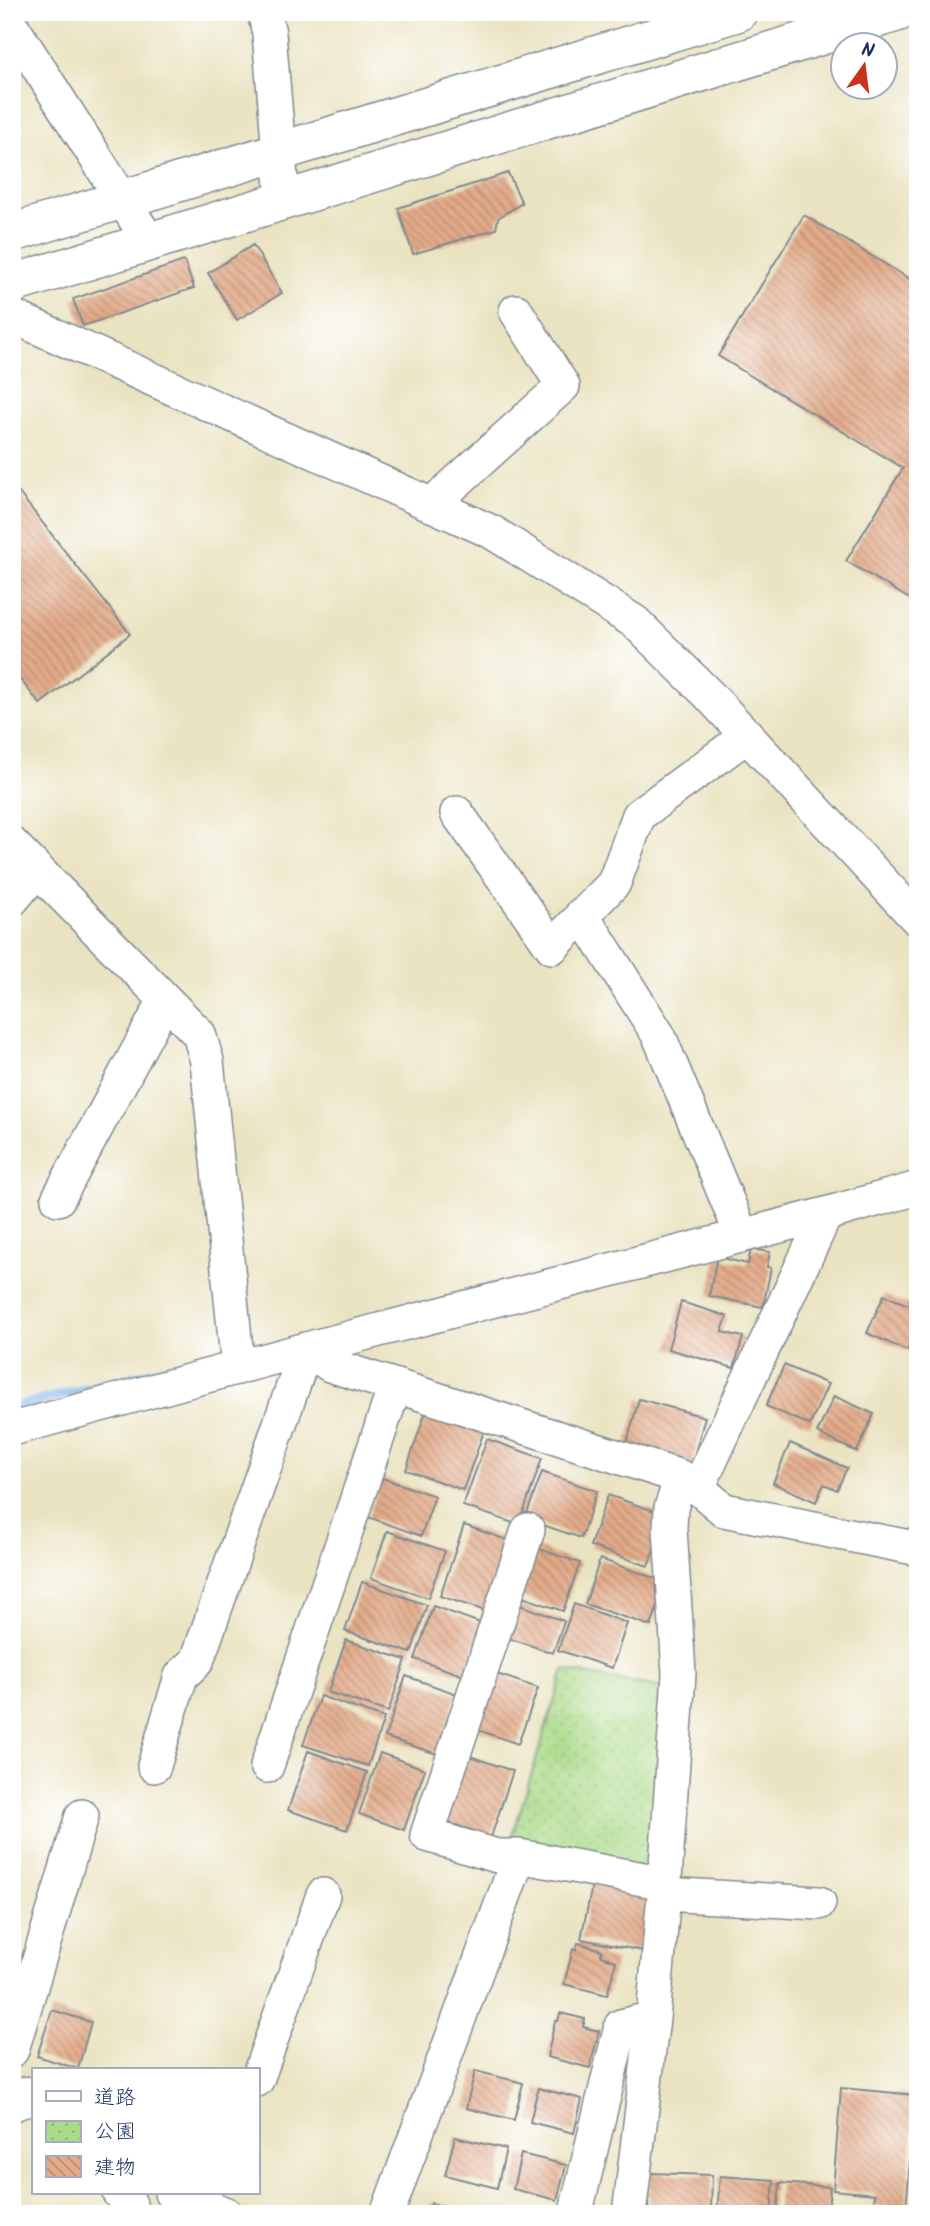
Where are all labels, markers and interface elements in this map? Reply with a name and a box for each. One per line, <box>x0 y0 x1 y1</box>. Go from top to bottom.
north arrow <box>828 32 898 102</box>
text: N <box>858 35 877 67</box>
legend <box>32 2068 259 2194</box>
text: 道路 <box>94 2082 136 2115</box>
text: 公園 <box>94 2116 136 2149</box>
text: 建物 <box>94 2152 136 2185</box>

